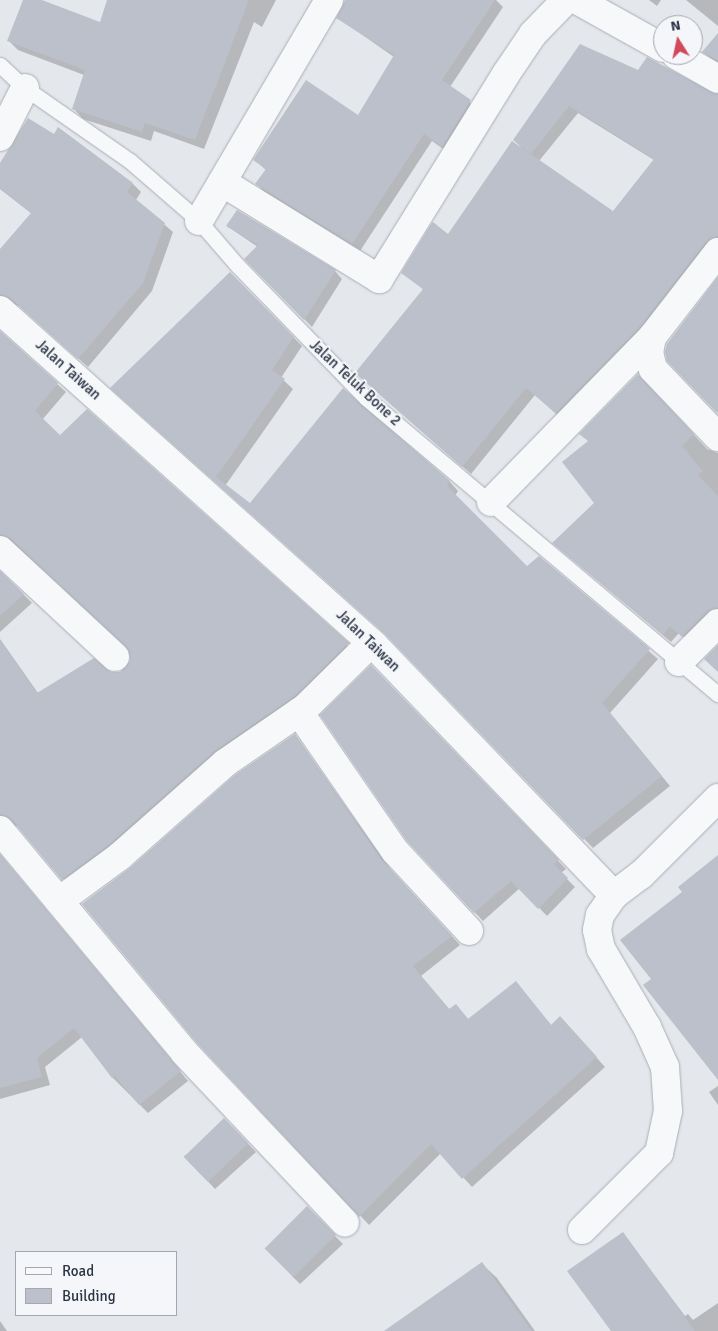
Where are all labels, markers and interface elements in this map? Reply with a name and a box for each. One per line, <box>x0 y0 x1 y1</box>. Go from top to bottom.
north arrow <box>653 15 703 65</box>
text: N <box>669 17 682 35</box>
street label: Jalan Taiwan <box>32 336 104 404</box>
street label: Jalan Teluk Bone 2 <box>306 336 404 430</box>
street label: Jalan Taiwan <box>332 606 404 676</box>
legend <box>15 1251 178 1316</box>
text: Road <box>62 1262 94 1280</box>
text: Building <box>62 1287 116 1305</box>

